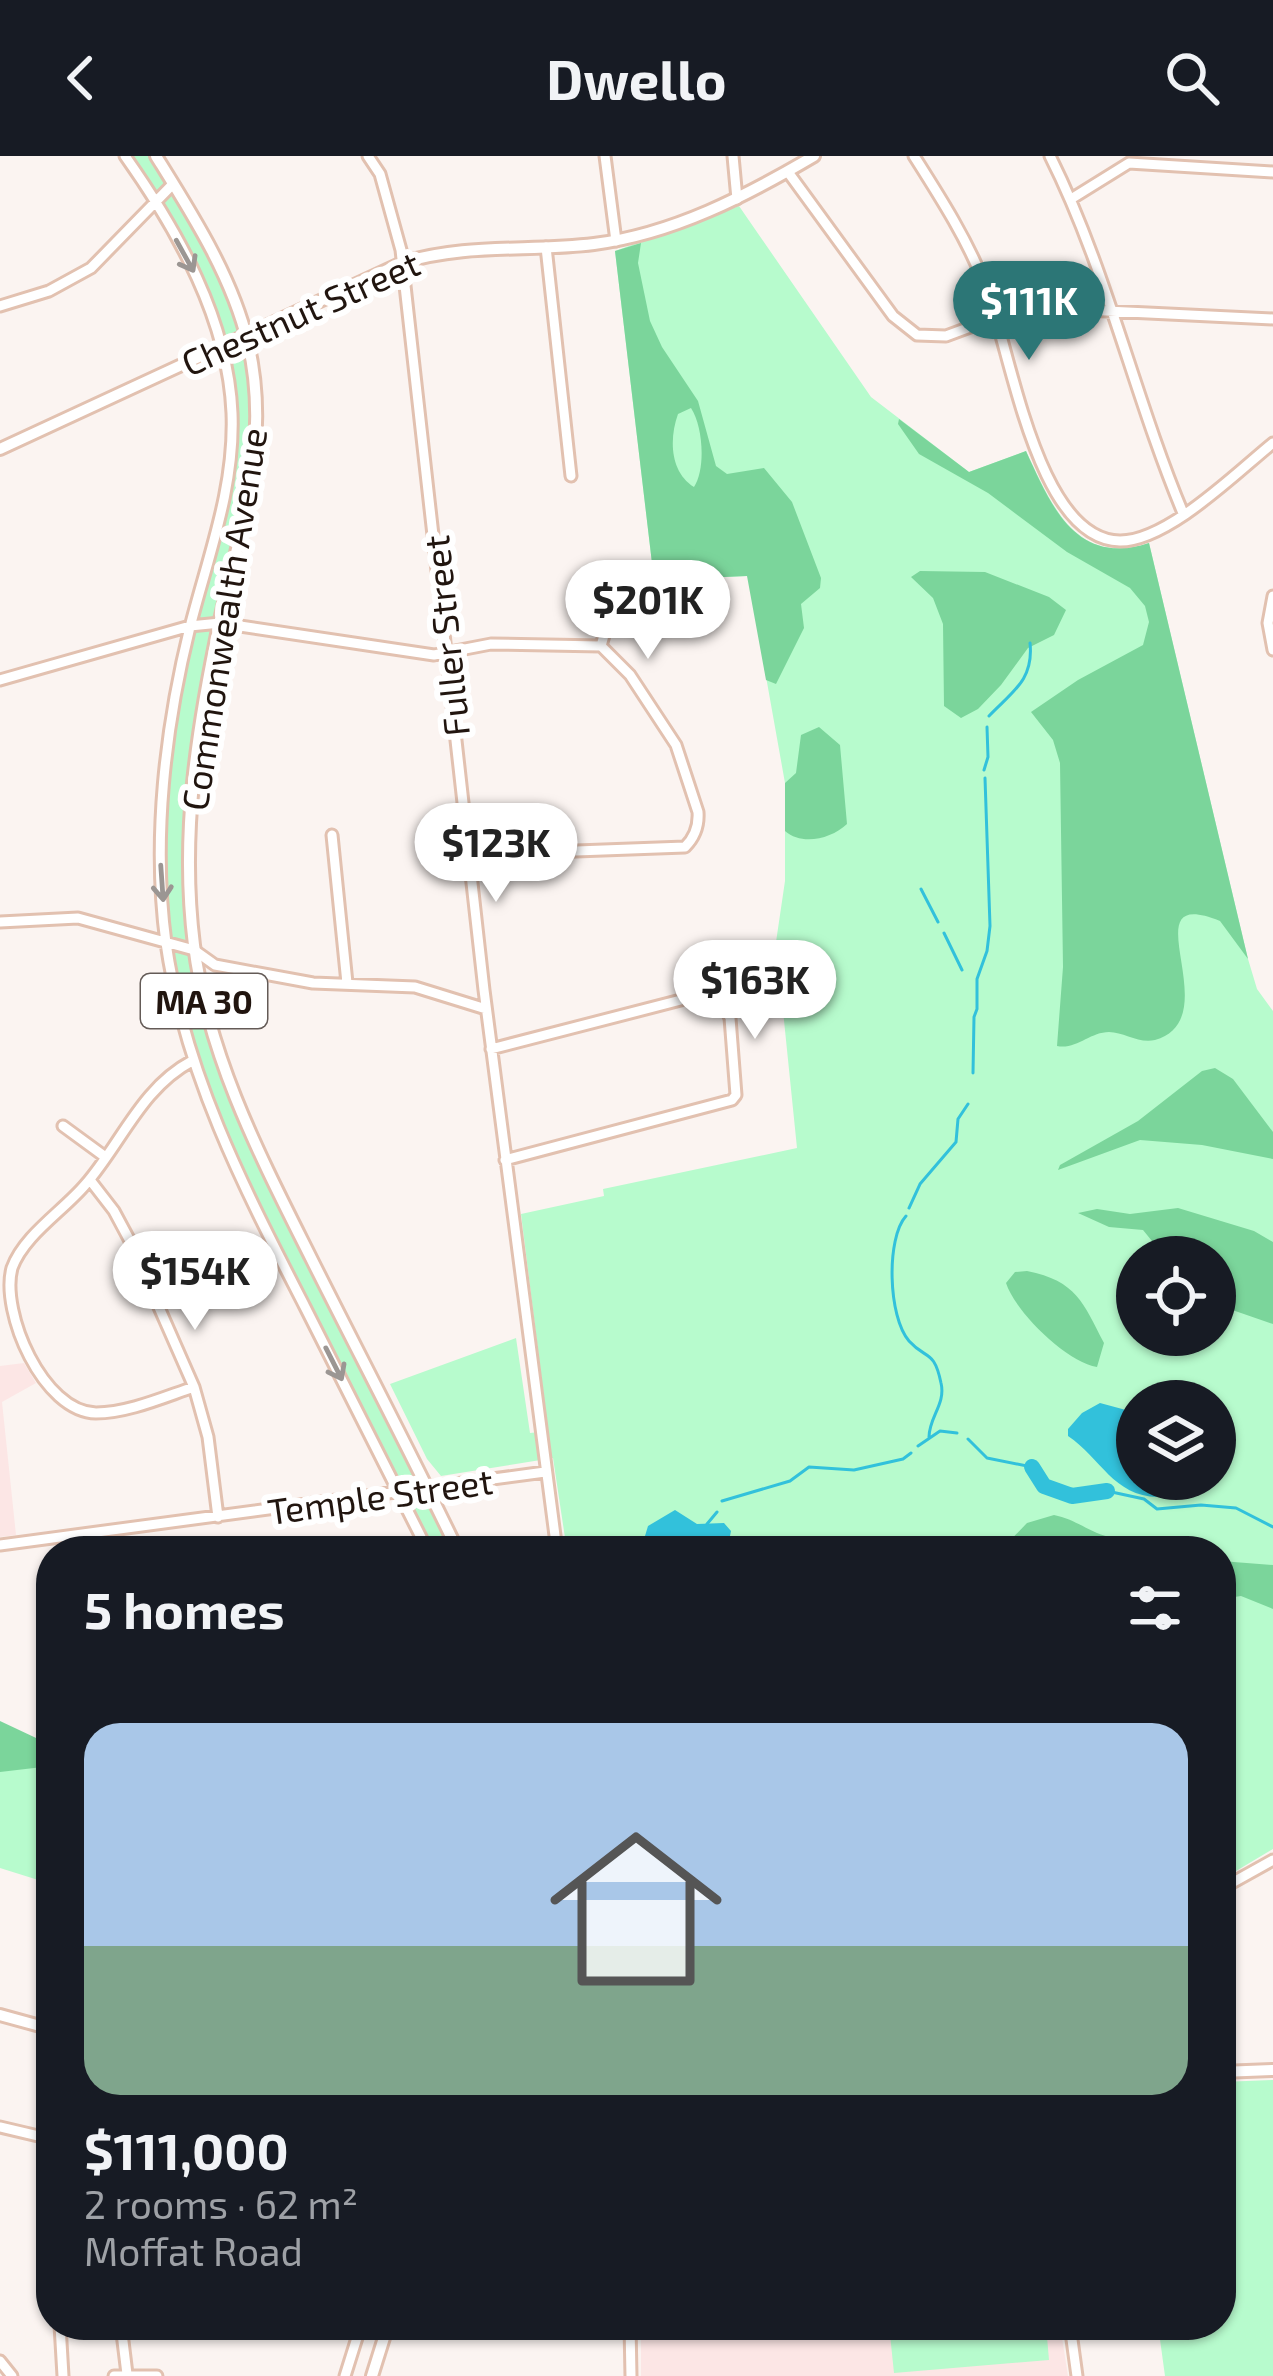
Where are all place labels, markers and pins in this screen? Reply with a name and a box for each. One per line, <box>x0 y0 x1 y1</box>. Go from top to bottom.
pin: $111K <box>945 261 1113 363</box>
pin: $201K <box>564 560 732 662</box>
pin: $123K <box>412 803 580 905</box>
pin: $163K <box>671 940 839 1042</box>
pin: $154K <box>111 1231 279 1333</box>

